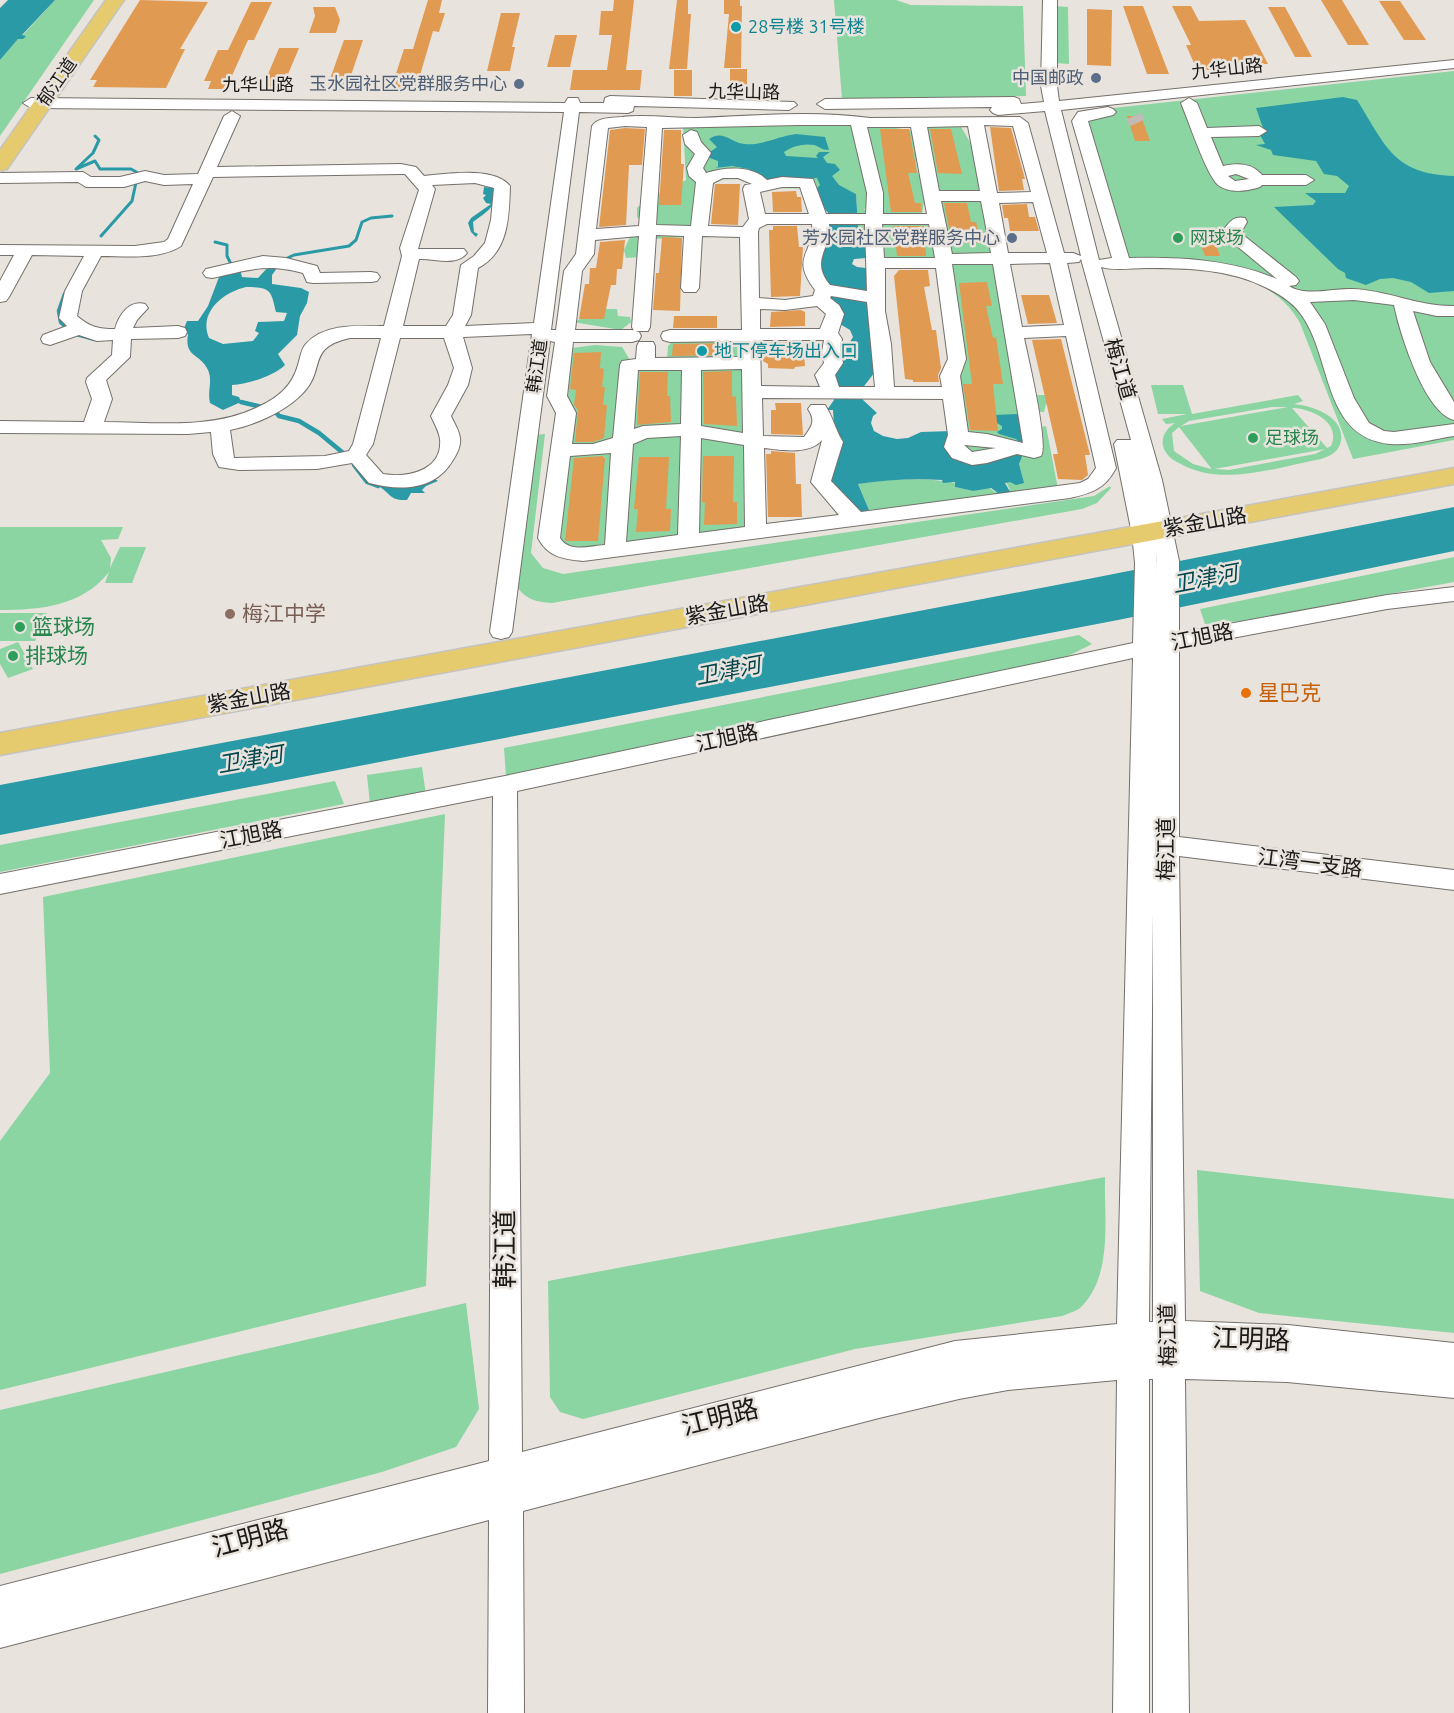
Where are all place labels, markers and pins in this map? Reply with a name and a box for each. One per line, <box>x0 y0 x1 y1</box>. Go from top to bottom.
place label: 28号楼 31号楼 <box>748 16 865 36</box>
marker: 28号楼 31号楼 <box>729 20 743 34</box>
place label: 中国邮政 <box>1012 67 1084 87</box>
marker: 中国邮政 <box>1089 71 1103 85</box>
place label: 玉水园社区党群服务中心 <box>309 73 507 93</box>
marker: 玉水园社区党群服务中心 <box>512 77 526 91</box>
place label: 芳水园社区党群服务中心 <box>802 227 1000 247</box>
place label: 网球场 <box>1190 227 1244 247</box>
marker: 芳水园社区党群服务中心 <box>1005 231 1019 245</box>
marker: 网球场 <box>1171 231 1185 245</box>
place label: 地下停车场出入口 <box>714 340 858 360</box>
marker: 地下停车场出入口 <box>695 344 709 358</box>
place label: 足球场 <box>1265 427 1319 447</box>
marker: 足球场 <box>1246 431 1260 445</box>
place label: 梅江中学 <box>242 601 326 625</box>
marker: 梅江中学 <box>223 607 237 621</box>
place label: 篮球场 <box>32 614 95 638</box>
marker: 篮球场 <box>13 620 27 634</box>
place label: 排球场 <box>25 643 88 667</box>
marker: 排球场 <box>6 649 20 663</box>
place label: 星巴克 <box>1258 680 1321 704</box>
marker: 星巴克 <box>1239 686 1253 700</box>

